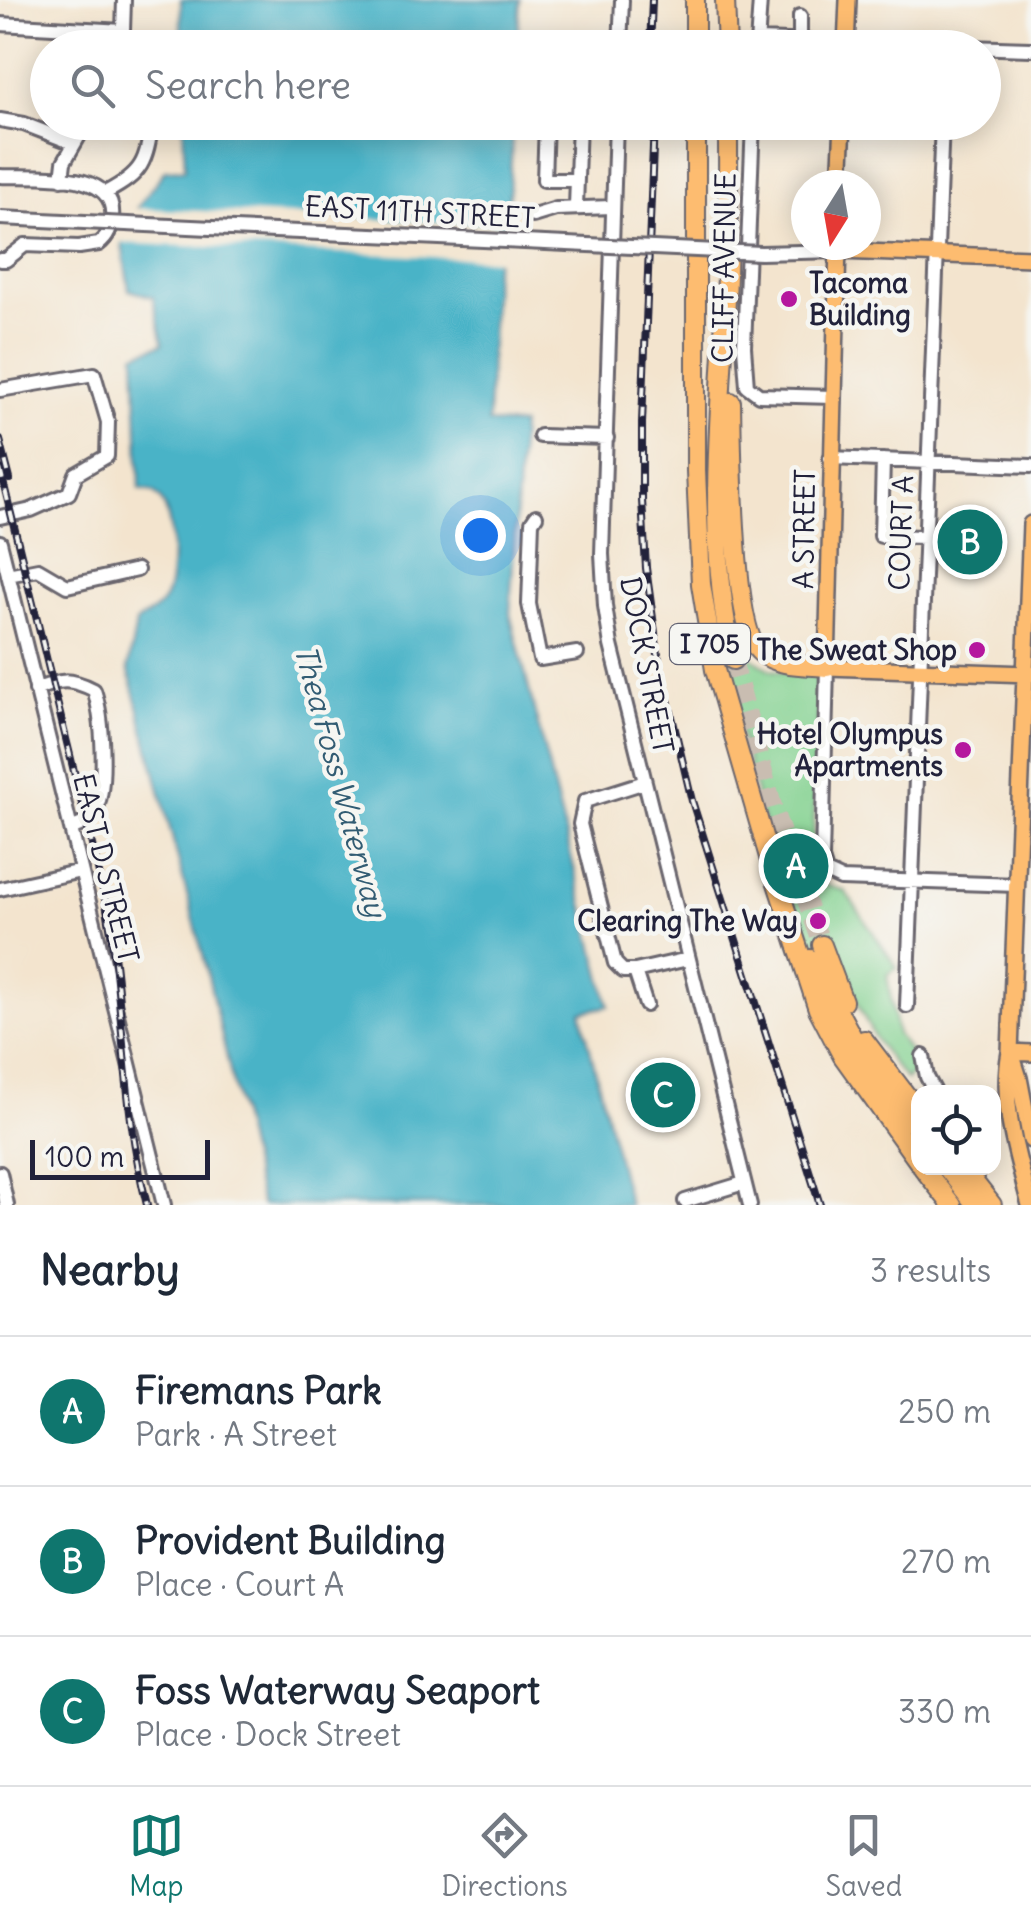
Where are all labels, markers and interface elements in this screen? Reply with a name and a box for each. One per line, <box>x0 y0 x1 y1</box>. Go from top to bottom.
search box <box>30 30 1001 140</box>
icon: search <box>65 58 120 113</box>
text: Search here <box>145 62 351 109</box>
north arrow <box>791 170 881 260</box>
street label: CLIFF AVENUE <box>704 173 744 363</box>
street label: EAST 11TH STREET <box>304 188 536 236</box>
place label: Tacoma Building <box>809 265 911 333</box>
marker: Tacoma Building <box>778 288 800 310</box>
street label: A STREET <box>785 469 823 589</box>
street label: COURT A <box>881 475 921 591</box>
pin: B <box>938 504 1002 580</box>
your location <box>455 510 506 561</box>
street label: DOCK STREET <box>612 574 682 756</box>
road number: I 705 <box>670 624 750 664</box>
place label: The Sweat Shop <box>757 632 957 668</box>
marker: The Sweat Shop <box>966 639 988 661</box>
water label: Thea Foss Waterway <box>286 641 396 923</box>
place label: Hotel Olympus Apartments <box>757 716 943 784</box>
marker: Hotel Olympus Apartments <box>952 739 974 761</box>
street label: EAST D STREET <box>65 770 147 966</box>
pin: A <box>764 828 828 904</box>
place label: Clearing The Way <box>577 903 798 939</box>
marker: Clearing The Way <box>807 910 829 932</box>
pin: C <box>630 1058 696 1132</box>
map controls <box>911 1085 1001 1175</box>
button: locate <box>911 1085 1001 1175</box>
scale bar <box>30 1135 210 1180</box>
text: 100 m <box>45 1139 124 1175</box>
text: Nearby <box>40 1244 179 1296</box>
text: 3 results <box>870 1250 991 1291</box>
text: Firemans Park <box>135 1367 382 1414</box>
text: A <box>62 1391 83 1432</box>
text: 250 m <box>898 1391 991 1432</box>
text: Park · A Street <box>135 1414 337 1455</box>
text: Provident Building <box>135 1517 446 1564</box>
text: B <box>62 1541 83 1582</box>
text: 270 m <box>901 1541 991 1582</box>
text: Place · Court A <box>135 1564 344 1605</box>
text: Foss Waterway Seaport <box>135 1667 540 1714</box>
text: C <box>62 1691 83 1732</box>
text: 330 m <box>898 1691 991 1732</box>
text: Place · Dock Street <box>135 1714 401 1755</box>
tab: Map <box>129 1808 184 1904</box>
tab: Directions <box>441 1808 568 1904</box>
tab: Saved <box>825 1808 902 1904</box>

